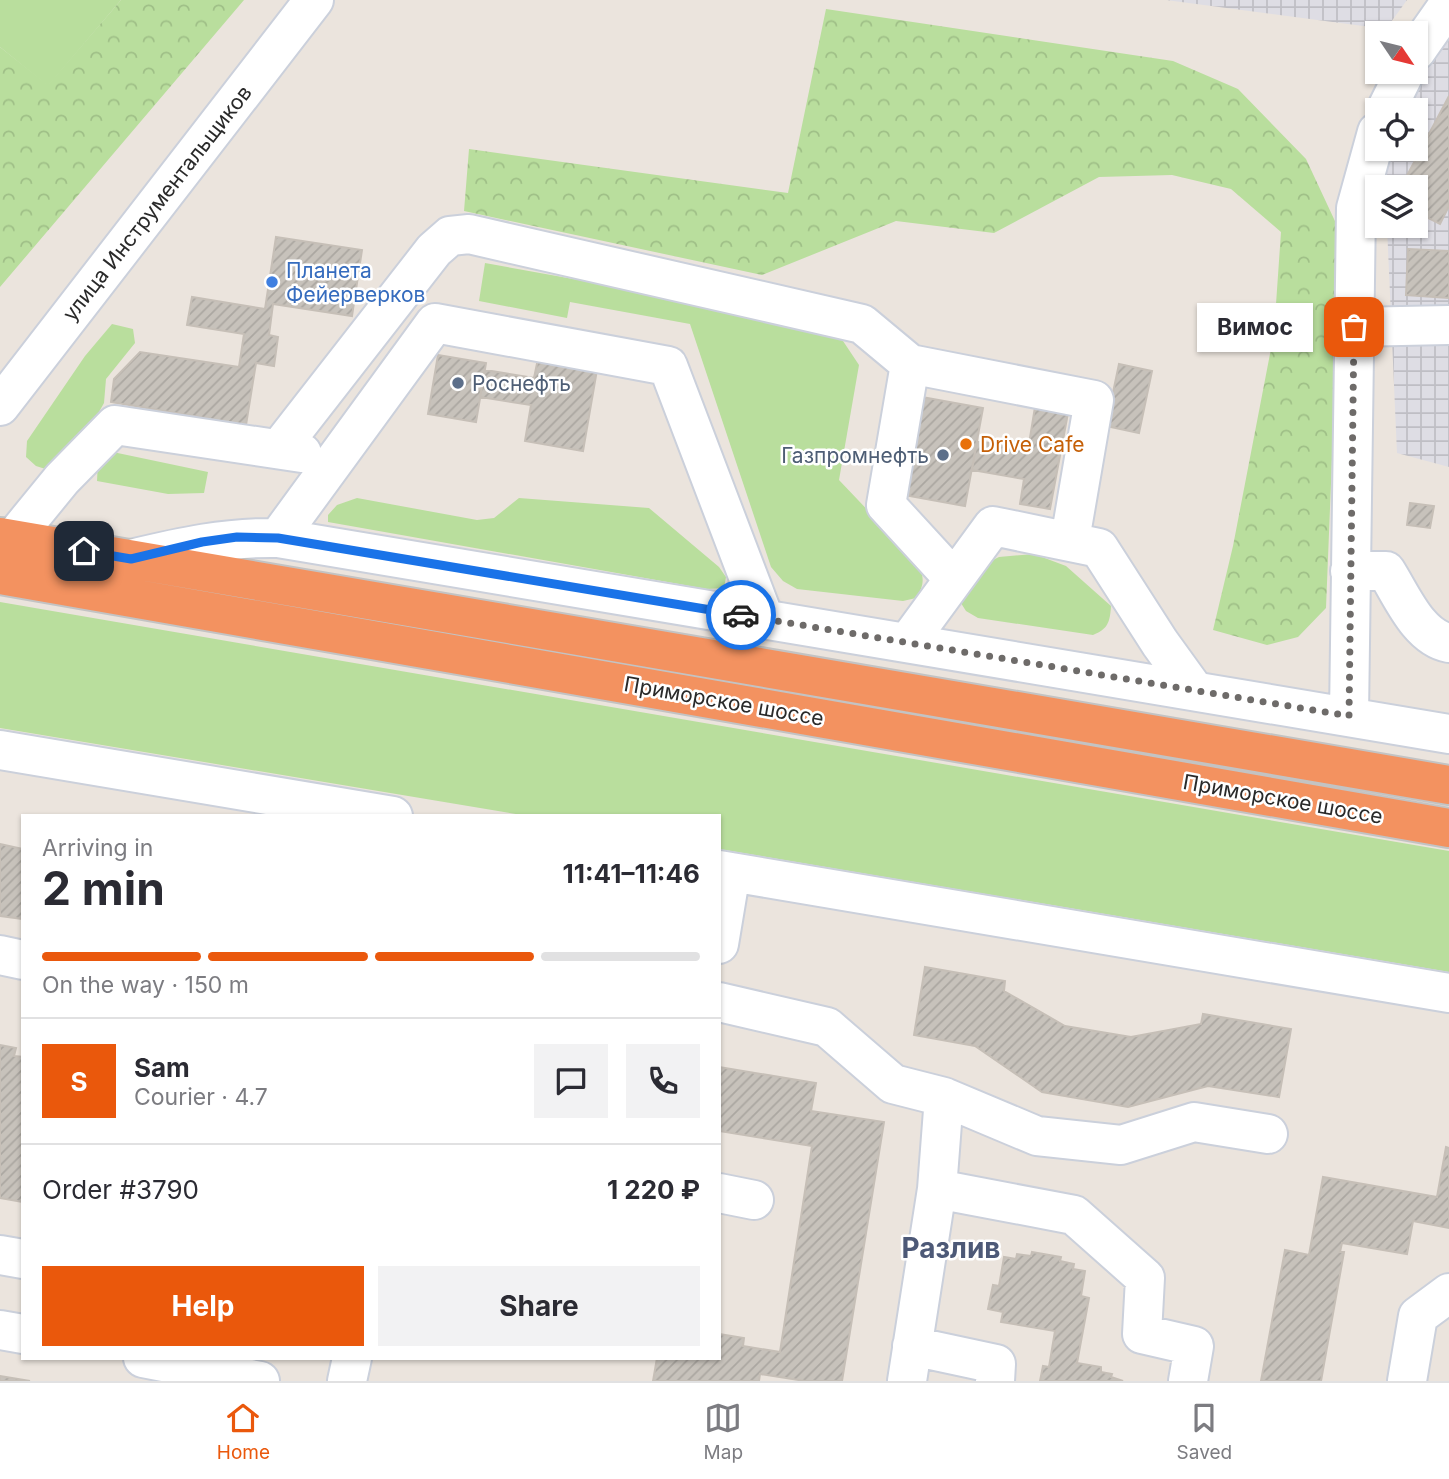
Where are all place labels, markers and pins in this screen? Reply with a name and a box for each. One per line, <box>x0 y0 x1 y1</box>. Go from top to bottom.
place label: Планета Фейерверков <box>286 258 425 307</box>
marker: Планета Фейерверков <box>264 274 280 290</box>
pin <box>1324 297 1384 357</box>
callout: Вимос <box>1196 302 1312 352</box>
place label: Роснефть <box>472 371 571 396</box>
marker: Роснефть <box>450 375 466 391</box>
place label: Drive Cafe <box>980 432 1085 457</box>
marker: Drive Cafe <box>958 436 974 452</box>
place label: Газпромнефть <box>781 443 929 468</box>
marker: Газпромнефть <box>935 447 951 463</box>
pin <box>54 521 114 581</box>

